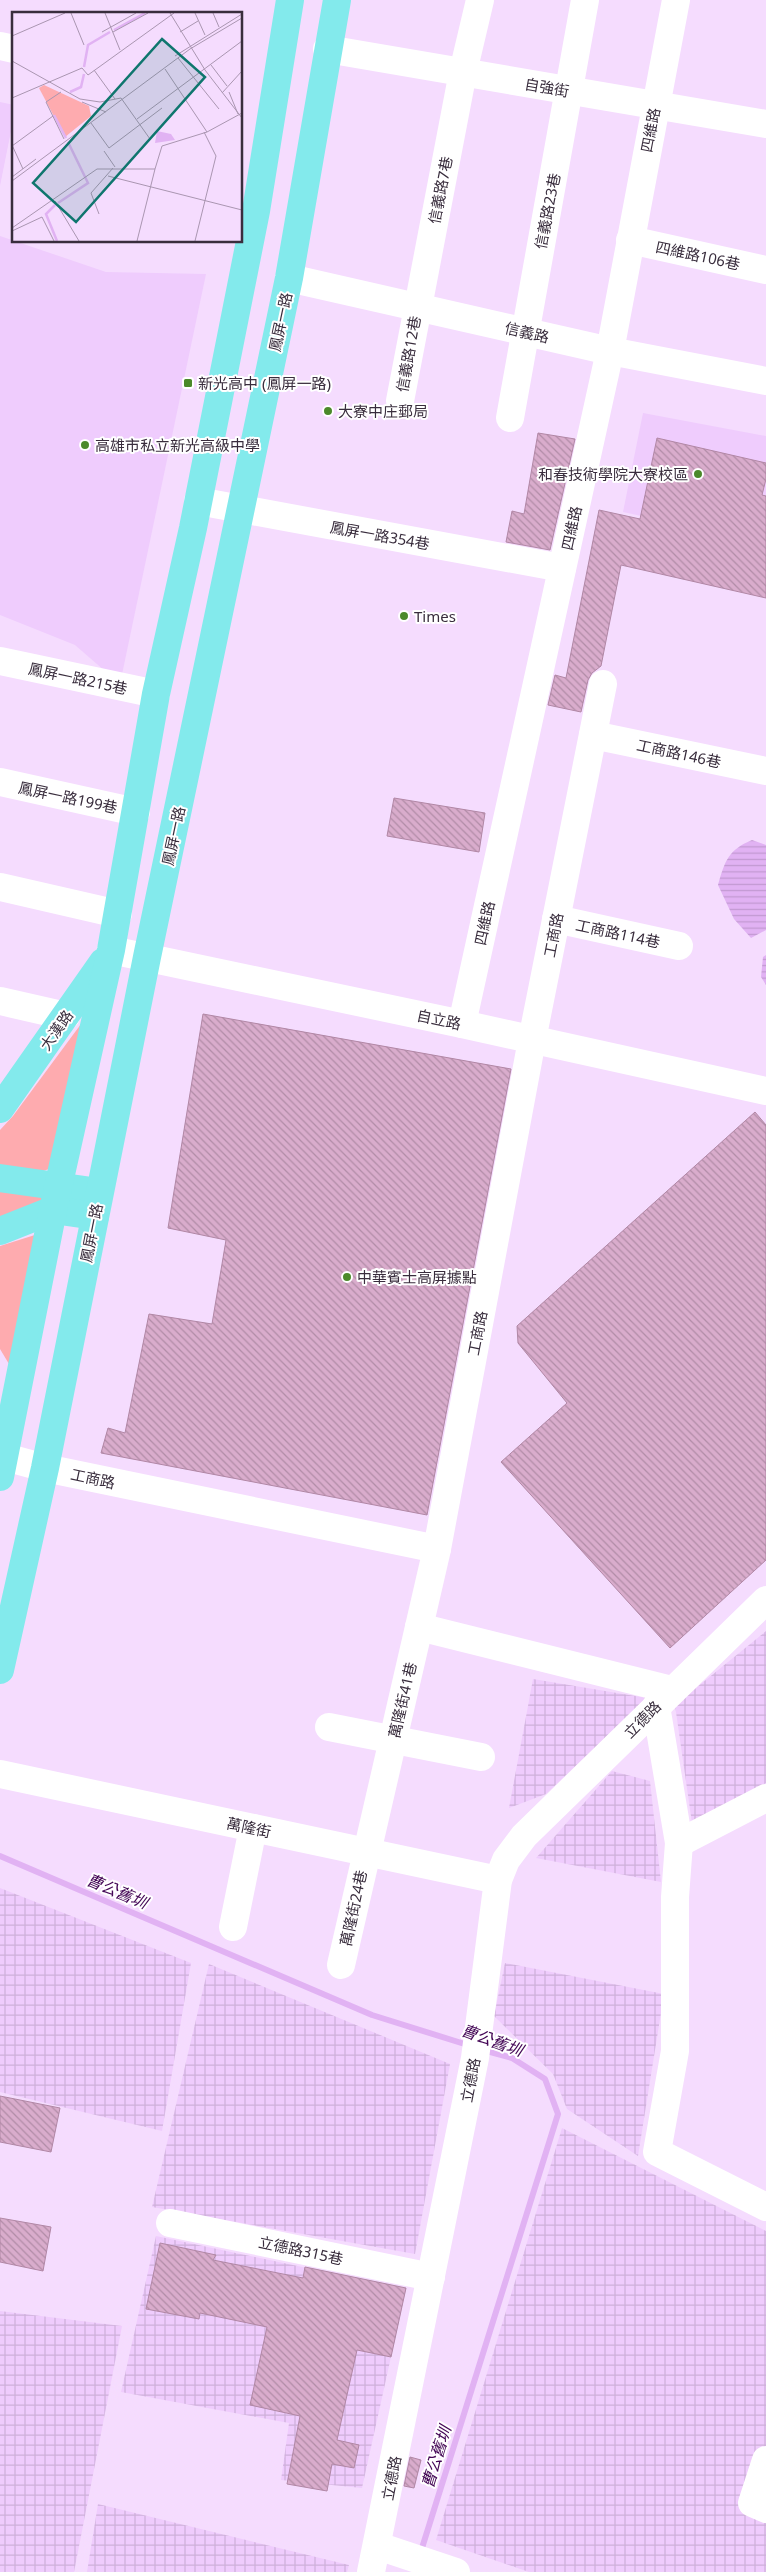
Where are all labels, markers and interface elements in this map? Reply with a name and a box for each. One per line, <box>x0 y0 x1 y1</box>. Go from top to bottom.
inset map <box>12 12 242 242</box>
street label: 自強街 <box>523 73 571 101</box>
street label: 四維路 <box>636 106 664 154</box>
street label: 信義路7巷 <box>424 154 456 226</box>
street label: 信義路23巷 <box>530 171 564 251</box>
street label: 四維路106巷 <box>654 236 742 274</box>
street label: 鳳屏一路 <box>264 291 296 353</box>
street label: 信義路12巷 <box>391 314 425 394</box>
street label: 信義路 <box>503 317 551 347</box>
place label: 新光高中 (鳳屏一路) <box>198 373 331 393</box>
marker: 新光高中 (鳳屏一路) <box>182 377 194 389</box>
place label: 大寮中庄郵局 <box>338 401 428 421</box>
marker: 大寮中庄郵局 <box>322 405 334 417</box>
place label: 高雄市私立新光高級中學 <box>95 435 260 455</box>
marker: 高雄市私立新光高級中學 <box>79 439 91 451</box>
place label: 和春技術學院大寮校區 <box>538 464 688 484</box>
marker: 和春技術學院大寮校區 <box>692 468 704 480</box>
street label: 四維路 <box>557 504 585 552</box>
street label: 鳳屏一路354巷 <box>329 516 431 554</box>
place label: Times <box>414 606 456 626</box>
marker: Times <box>398 610 410 622</box>
street label: 鳳屏一路215巷 <box>27 658 129 698</box>
street label: 工商路146巷 <box>635 734 723 772</box>
street label: 鳳屏一路199巷 <box>17 777 119 817</box>
street label: 鳳屏一路 <box>157 805 189 867</box>
street label: 四維路 <box>470 899 498 947</box>
street label: 工商路 <box>539 911 567 959</box>
street label: 工商路114巷 <box>574 914 662 952</box>
street label: 自立路 <box>415 1005 463 1033</box>
street label: 大漢路 <box>35 1006 77 1054</box>
street label: 鳳屏一路 <box>75 1202 107 1264</box>
place label: 中華賓士高屏據點 <box>357 1267 477 1287</box>
marker: 中華賓士高屏據點 <box>341 1271 353 1283</box>
street label: 工商路 <box>463 1309 491 1357</box>
street label: 工商路 <box>69 1464 117 1492</box>
street label: 萬隆街41巷 <box>384 1660 420 1740</box>
street label: 立德路 <box>619 1696 665 1742</box>
street label: 萬隆街 <box>225 1813 273 1841</box>
water label: 曹公舊圳 <box>83 1868 153 1914</box>
street label: 萬隆街24巷 <box>335 1868 371 1948</box>
water label: 曹公舊圳 <box>458 2019 528 2062</box>
street label: 立德路 <box>456 2056 484 2104</box>
street label: 立德路315巷 <box>257 2231 345 2269</box>
water label: 曹公舊圳 <box>416 2421 456 2491</box>
street label: 立德路 <box>377 2454 405 2502</box>

